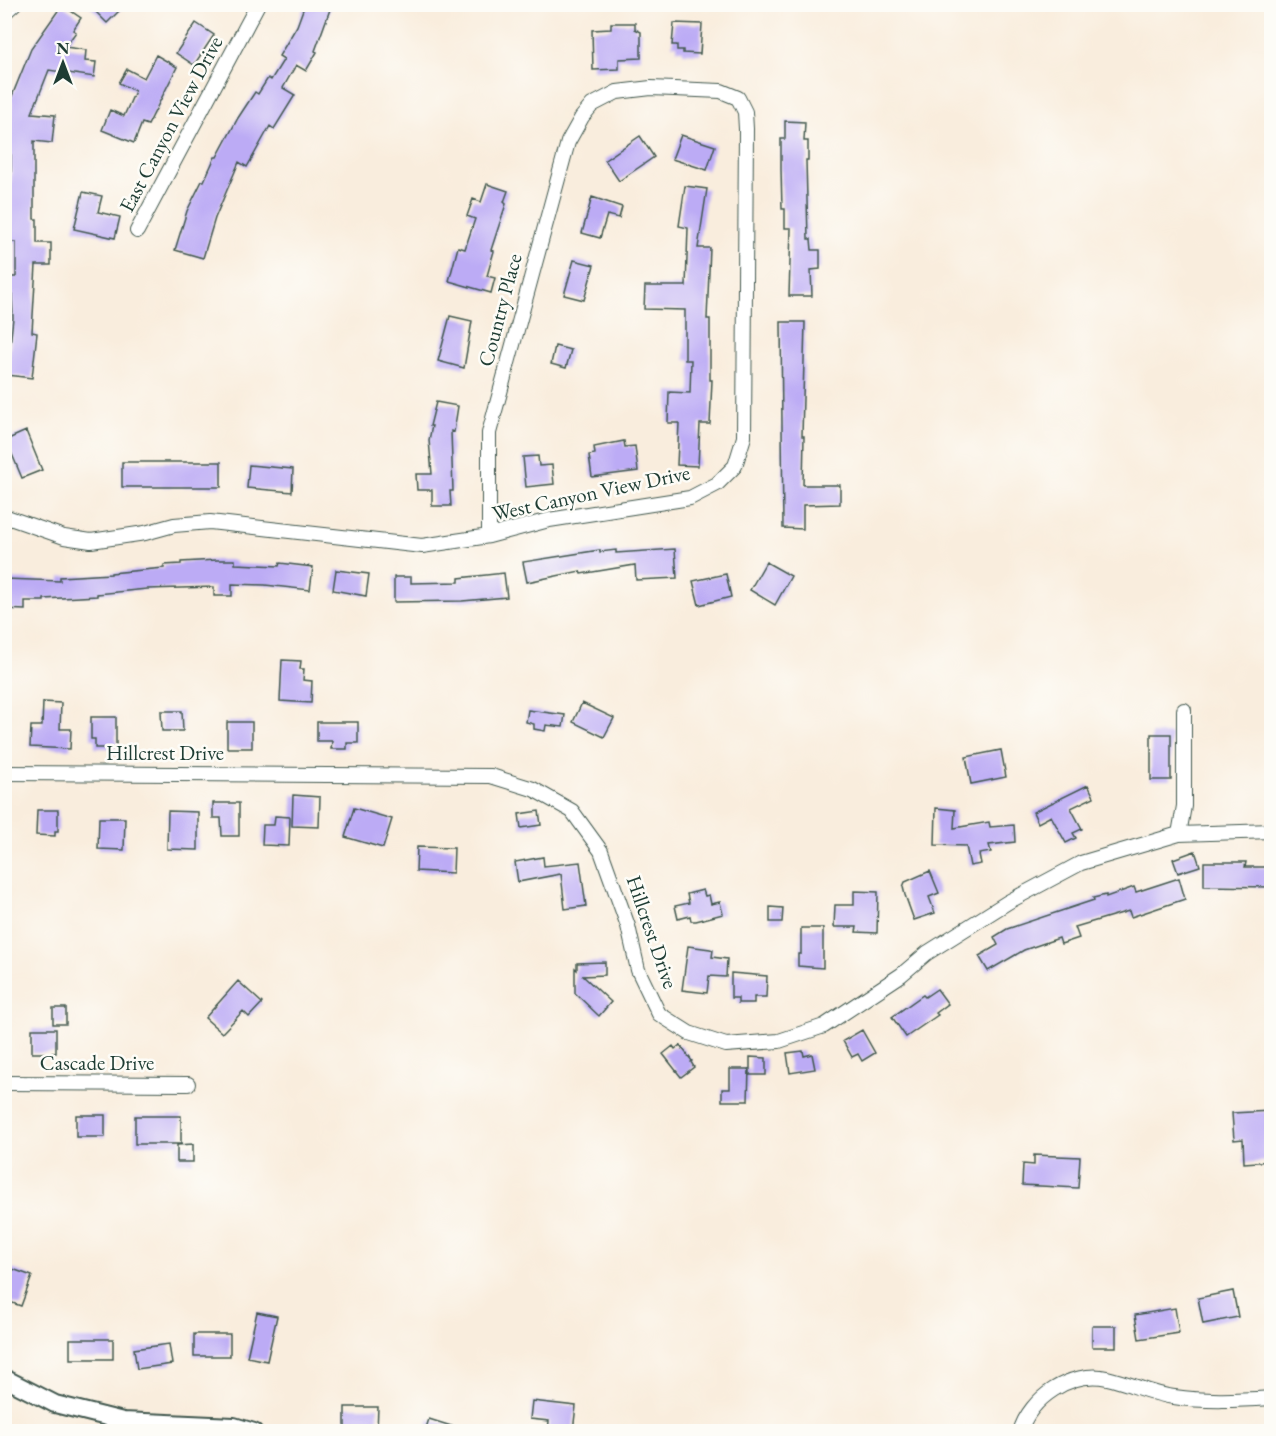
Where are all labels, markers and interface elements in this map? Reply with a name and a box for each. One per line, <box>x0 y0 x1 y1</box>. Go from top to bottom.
street label: East Canyon View Drive <box>113 31 228 216</box>
north arrow <box>33 33 93 93</box>
text: N <box>57 38 70 59</box>
street label: Country Place <box>471 250 528 369</box>
street label: West Canyon View Drive <box>490 458 692 527</box>
street label: Hillcrest Drive <box>106 739 224 766</box>
street label: Hillcrest Drive <box>620 872 684 992</box>
street label: Cascade Drive <box>40 1049 154 1076</box>

